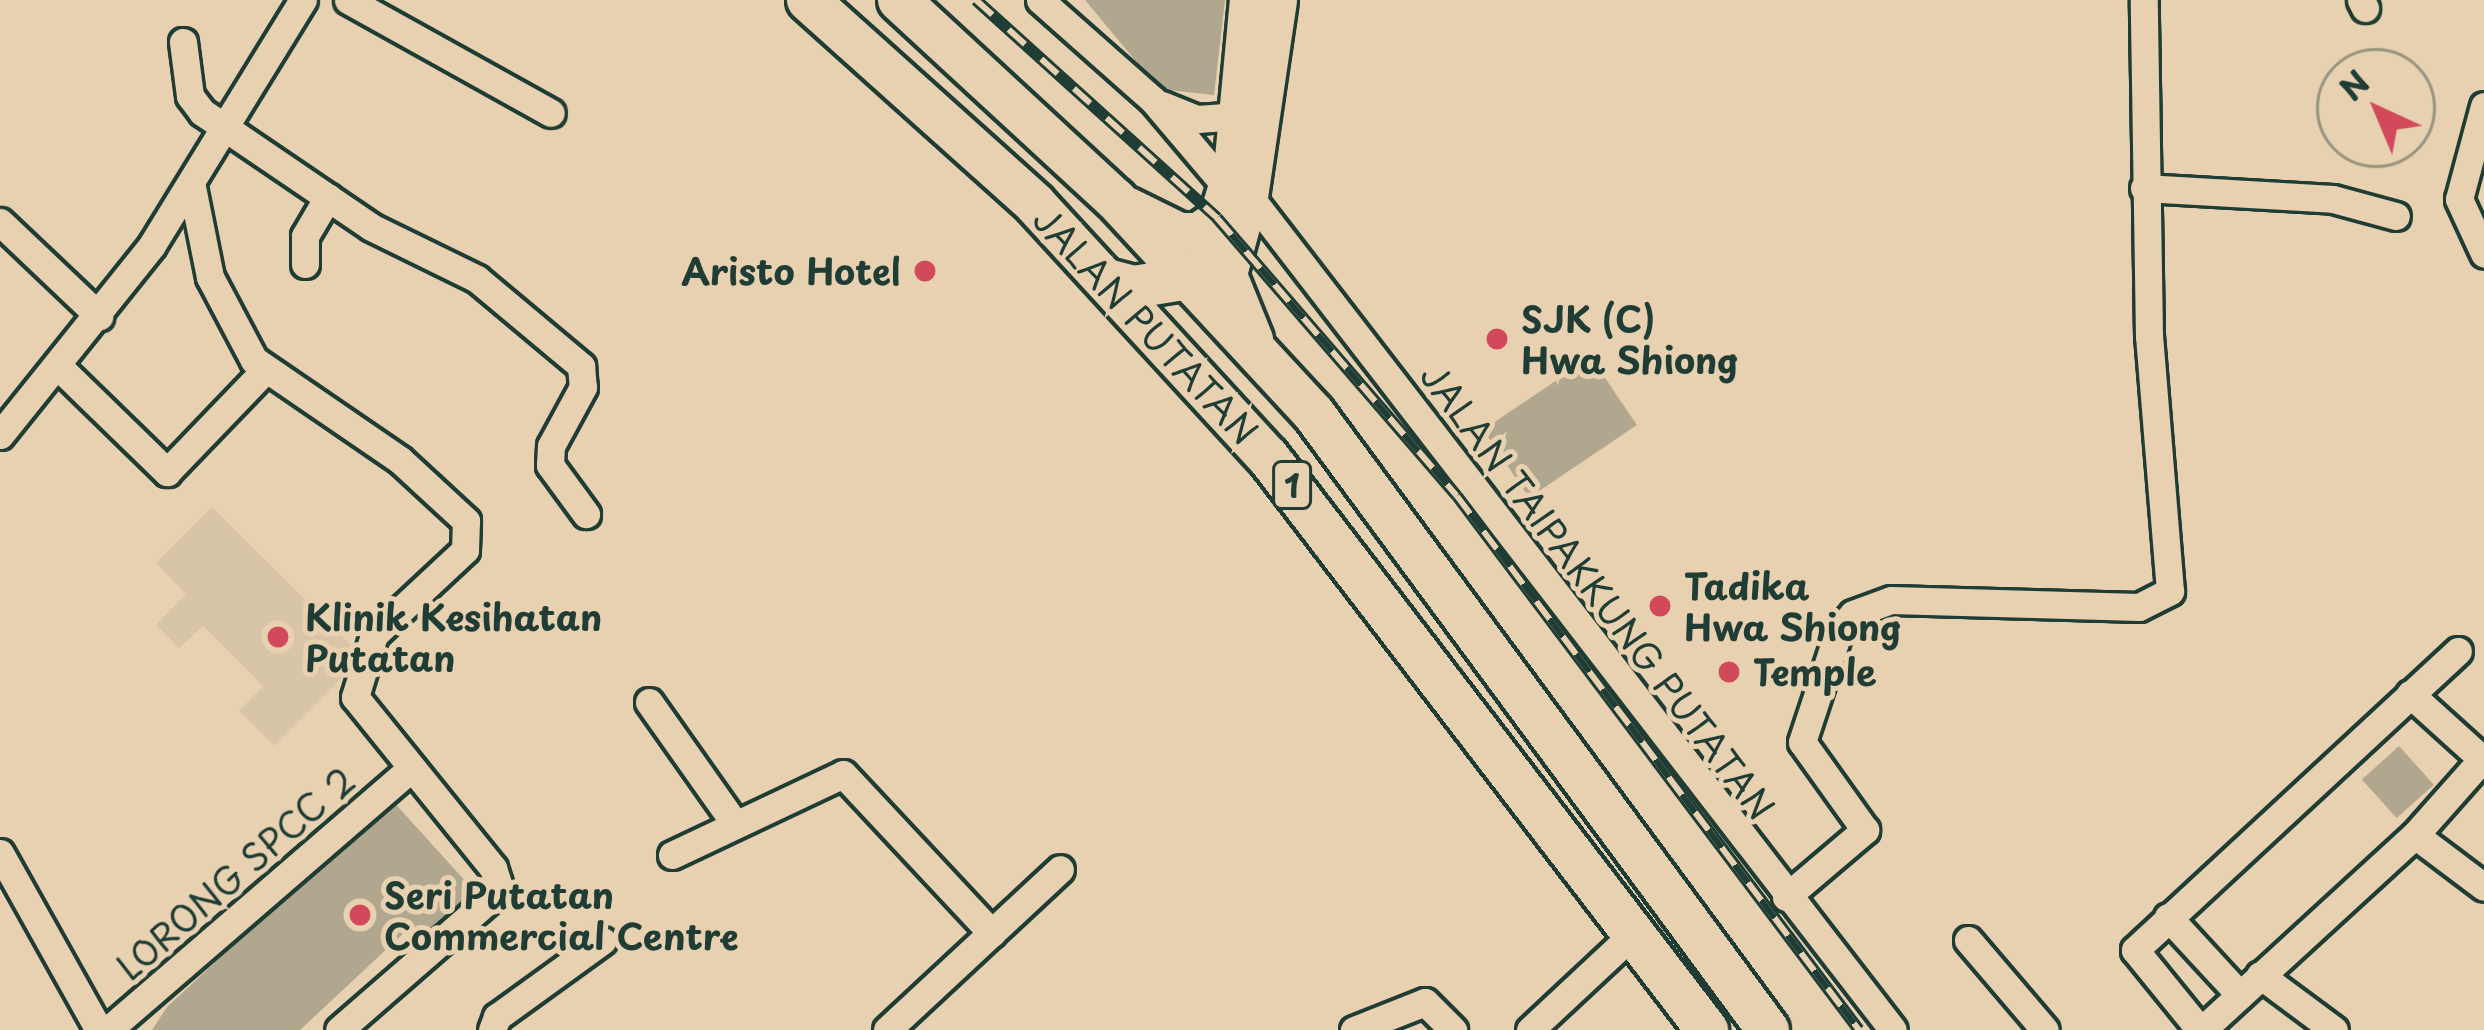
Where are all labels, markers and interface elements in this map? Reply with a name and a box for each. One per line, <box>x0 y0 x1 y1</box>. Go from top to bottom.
north arrow <box>2316 48 2436 168</box>
text: N <box>2326 57 2380 111</box>
street label: JALAN PUTATAN <box>1026 198 1266 452</box>
place label: Aristo Hotel <box>679 249 901 293</box>
marker: Aristo Hotel <box>912 258 938 284</box>
place label: SJK (C) Hwa Shiong <box>1521 296 1737 381</box>
marker: SJK (C) Hwa Shiong <box>1484 326 1510 352</box>
street label: JALAN TAIPAKKUNG PUTATAN <box>1413 355 1783 827</box>
road number: 1 <box>1271 458 1313 512</box>
place label: Tadika Hwa Shiong <box>1684 563 1900 648</box>
marker: Tadika Hwa Shiong <box>1647 593 1673 619</box>
place label: Klinik Kesihatan Putatan <box>305 594 604 679</box>
marker: Klinik Kesihatan Putatan <box>262 621 294 653</box>
place label: Temple <box>1753 650 1877 694</box>
marker: Temple <box>1716 659 1742 685</box>
street label: LORONG SPCC 2 <box>106 757 364 989</box>
place label: Seri Putatan Commercial Centre <box>384 872 739 957</box>
marker: Seri Putatan Commercial Centre <box>347 902 373 928</box>

